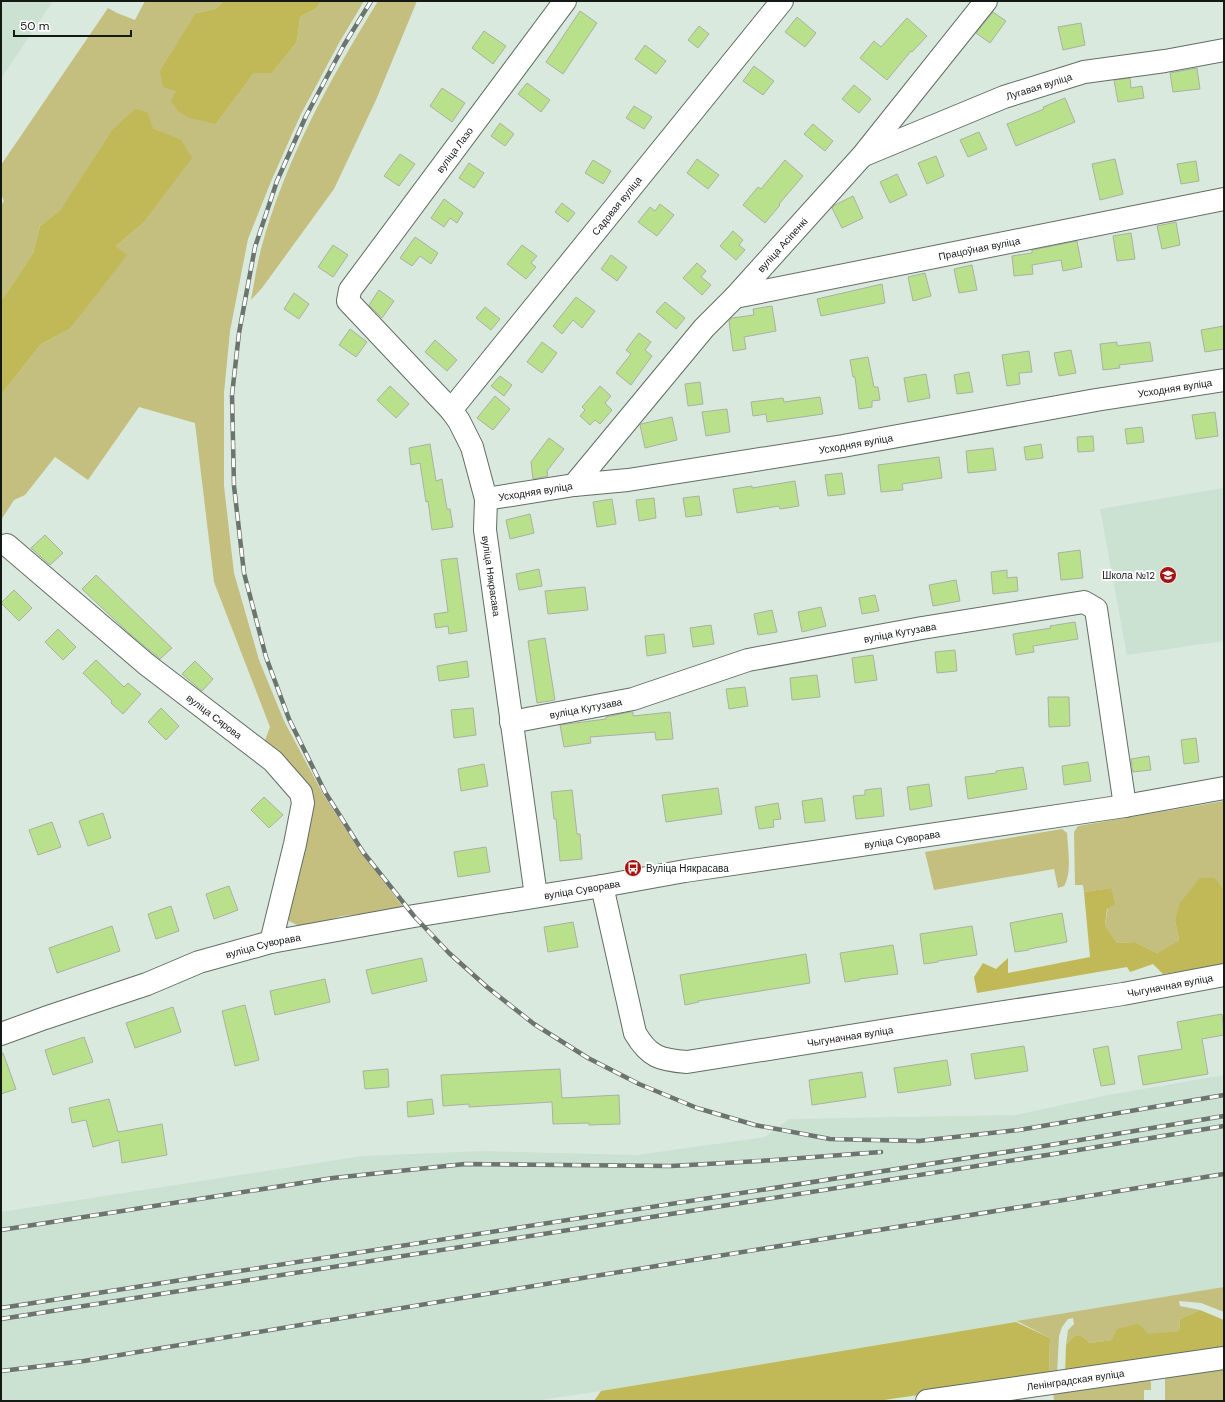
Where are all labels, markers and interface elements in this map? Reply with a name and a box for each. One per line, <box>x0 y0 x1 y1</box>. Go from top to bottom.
scale bar <box>14 12 131 38</box>
text: 50 m <box>20 18 49 34</box>
street label: Лугавая вуліца <box>1004 70 1074 103</box>
street label: вуліца Лазо <box>433 124 476 175</box>
street label: Садовая вуліца <box>589 173 645 238</box>
street label: вуліца Асіпенкі <box>754 215 810 275</box>
street label: Працоўная вуліца <box>937 233 1022 263</box>
street label: Усходняя вуліца <box>1137 375 1213 400</box>
street label: Усходняя вуліца <box>818 430 894 456</box>
street label: Усходняя вуліца <box>497 479 574 503</box>
street label: вуліца Някрасава <box>479 535 503 618</box>
school or university icon: Школа №12 <box>1158 565 1178 585</box>
place label: Школа №12 <box>1102 569 1155 582</box>
street label: вуліца Кутузава <box>863 619 937 645</box>
street label: вуліца Сярова <box>184 691 245 742</box>
street label: вуліца Кутузава <box>548 695 623 721</box>
street label: вуліца Суворава <box>863 827 941 851</box>
bus stop icon: Вуліца Някрасава <box>623 858 643 878</box>
place label: Вуліца Някрасава <box>646 862 729 875</box>
street label: вуліца Суворава <box>543 876 621 902</box>
street label: вуліца Суворава <box>224 930 302 961</box>
street label: Чыгуначная вуліца <box>1126 971 1214 1000</box>
street label: Чыгуначная вуліца <box>806 1023 895 1049</box>
street label: Ленінградская вуліца <box>1026 1366 1126 1393</box>

